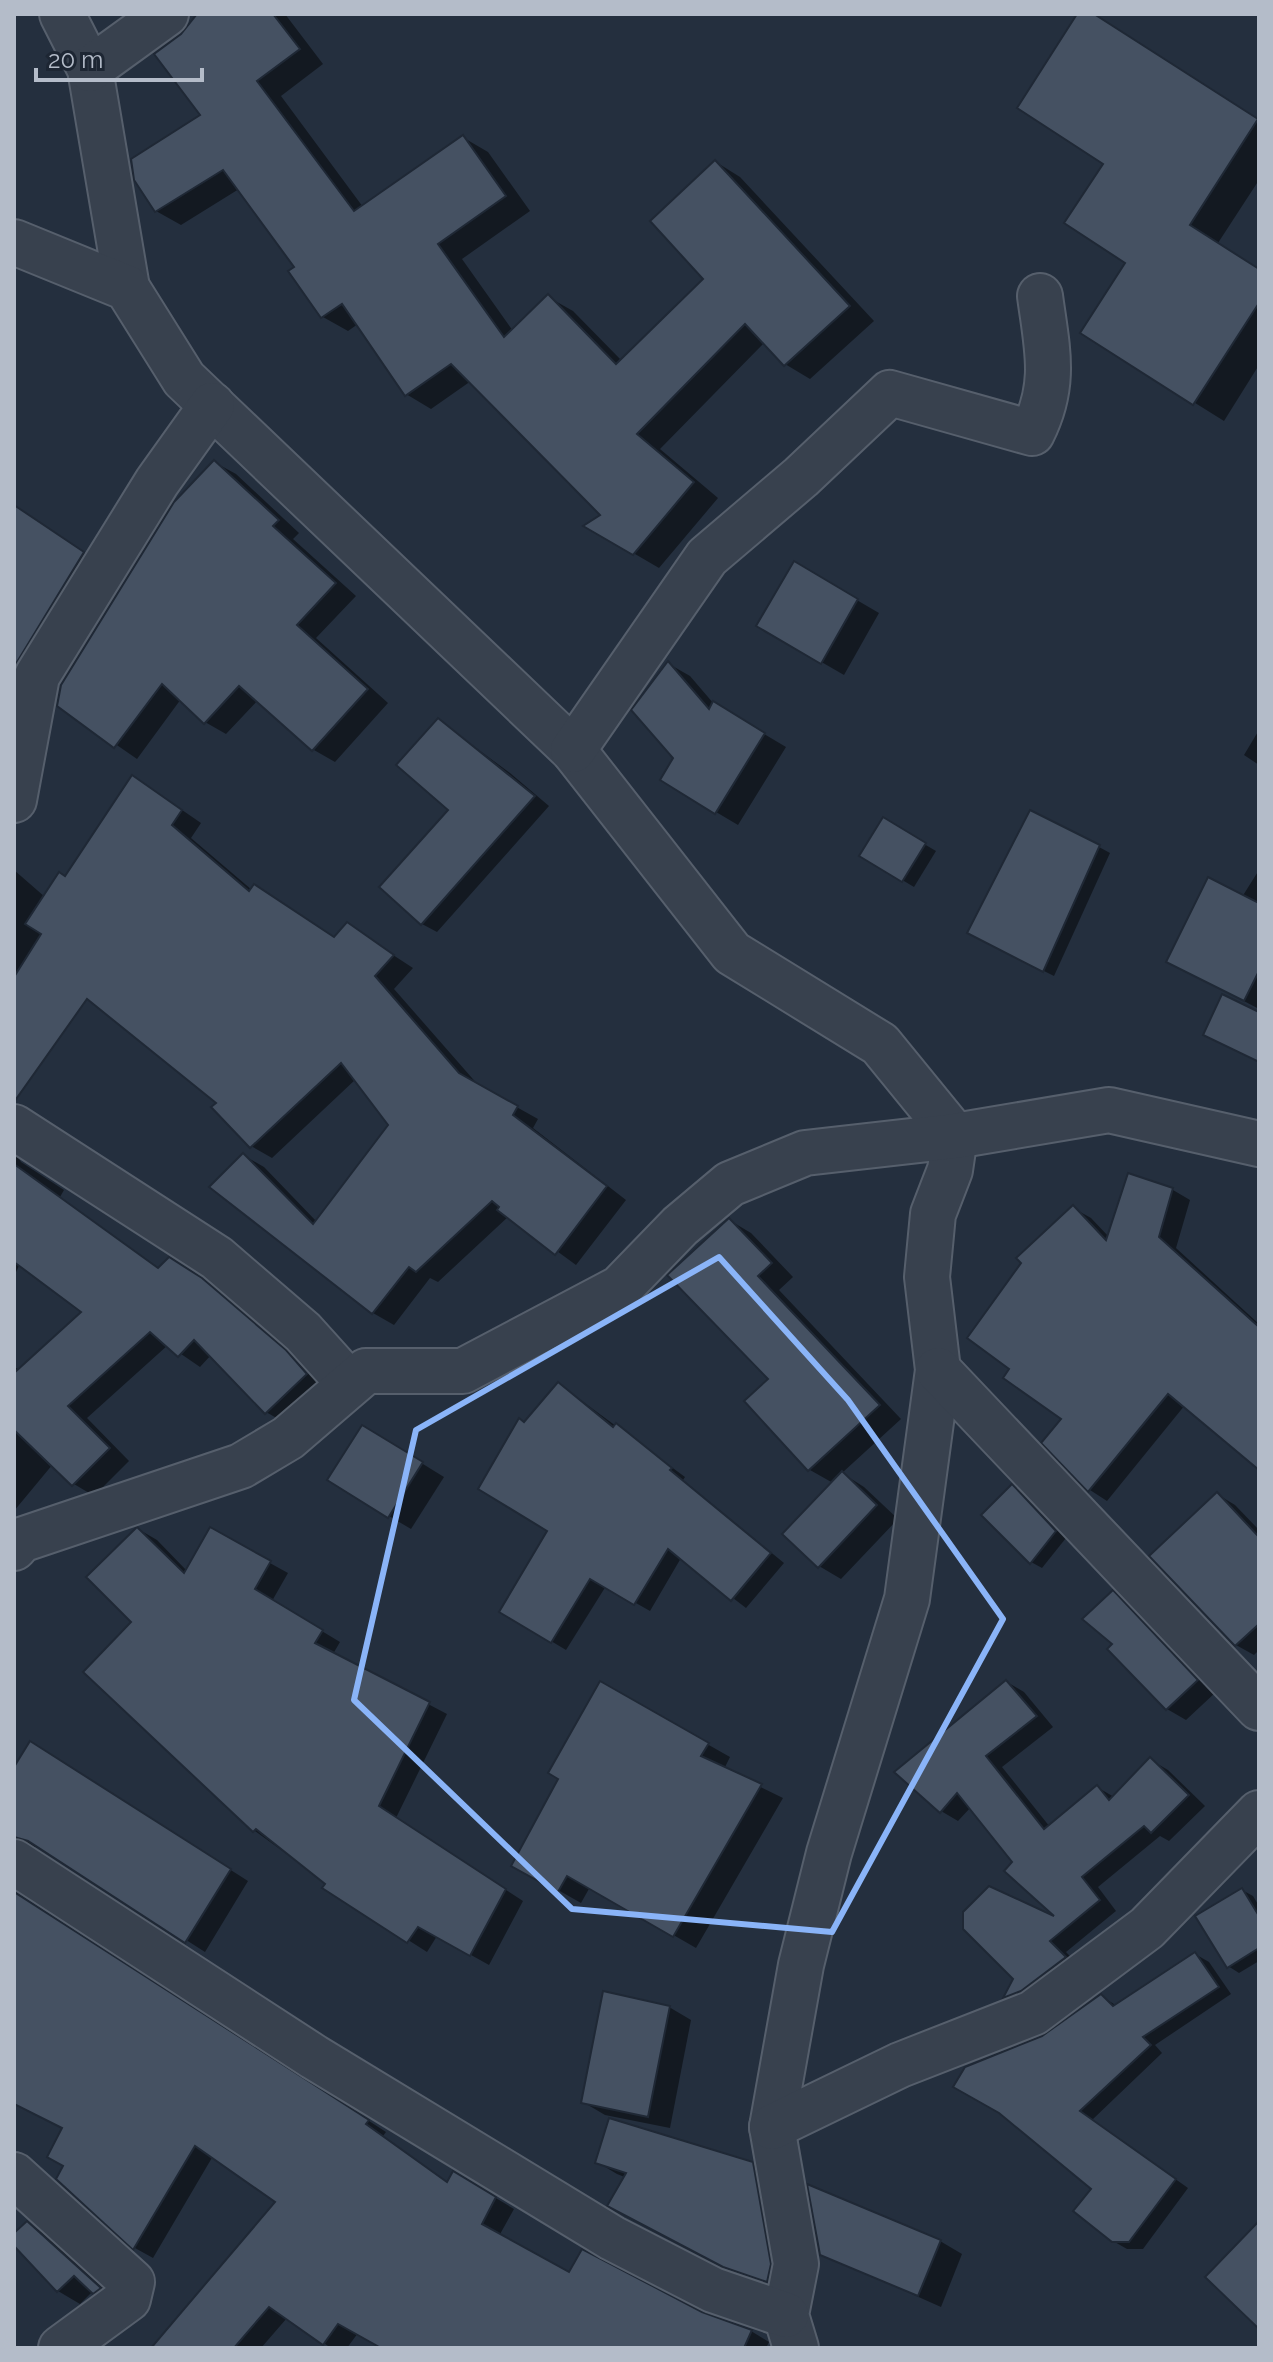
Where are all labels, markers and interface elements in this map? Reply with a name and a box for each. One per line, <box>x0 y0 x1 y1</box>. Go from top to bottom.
scale bar <box>36 32 202 82</box>
text: 20 m <box>48 45 103 74</box>

